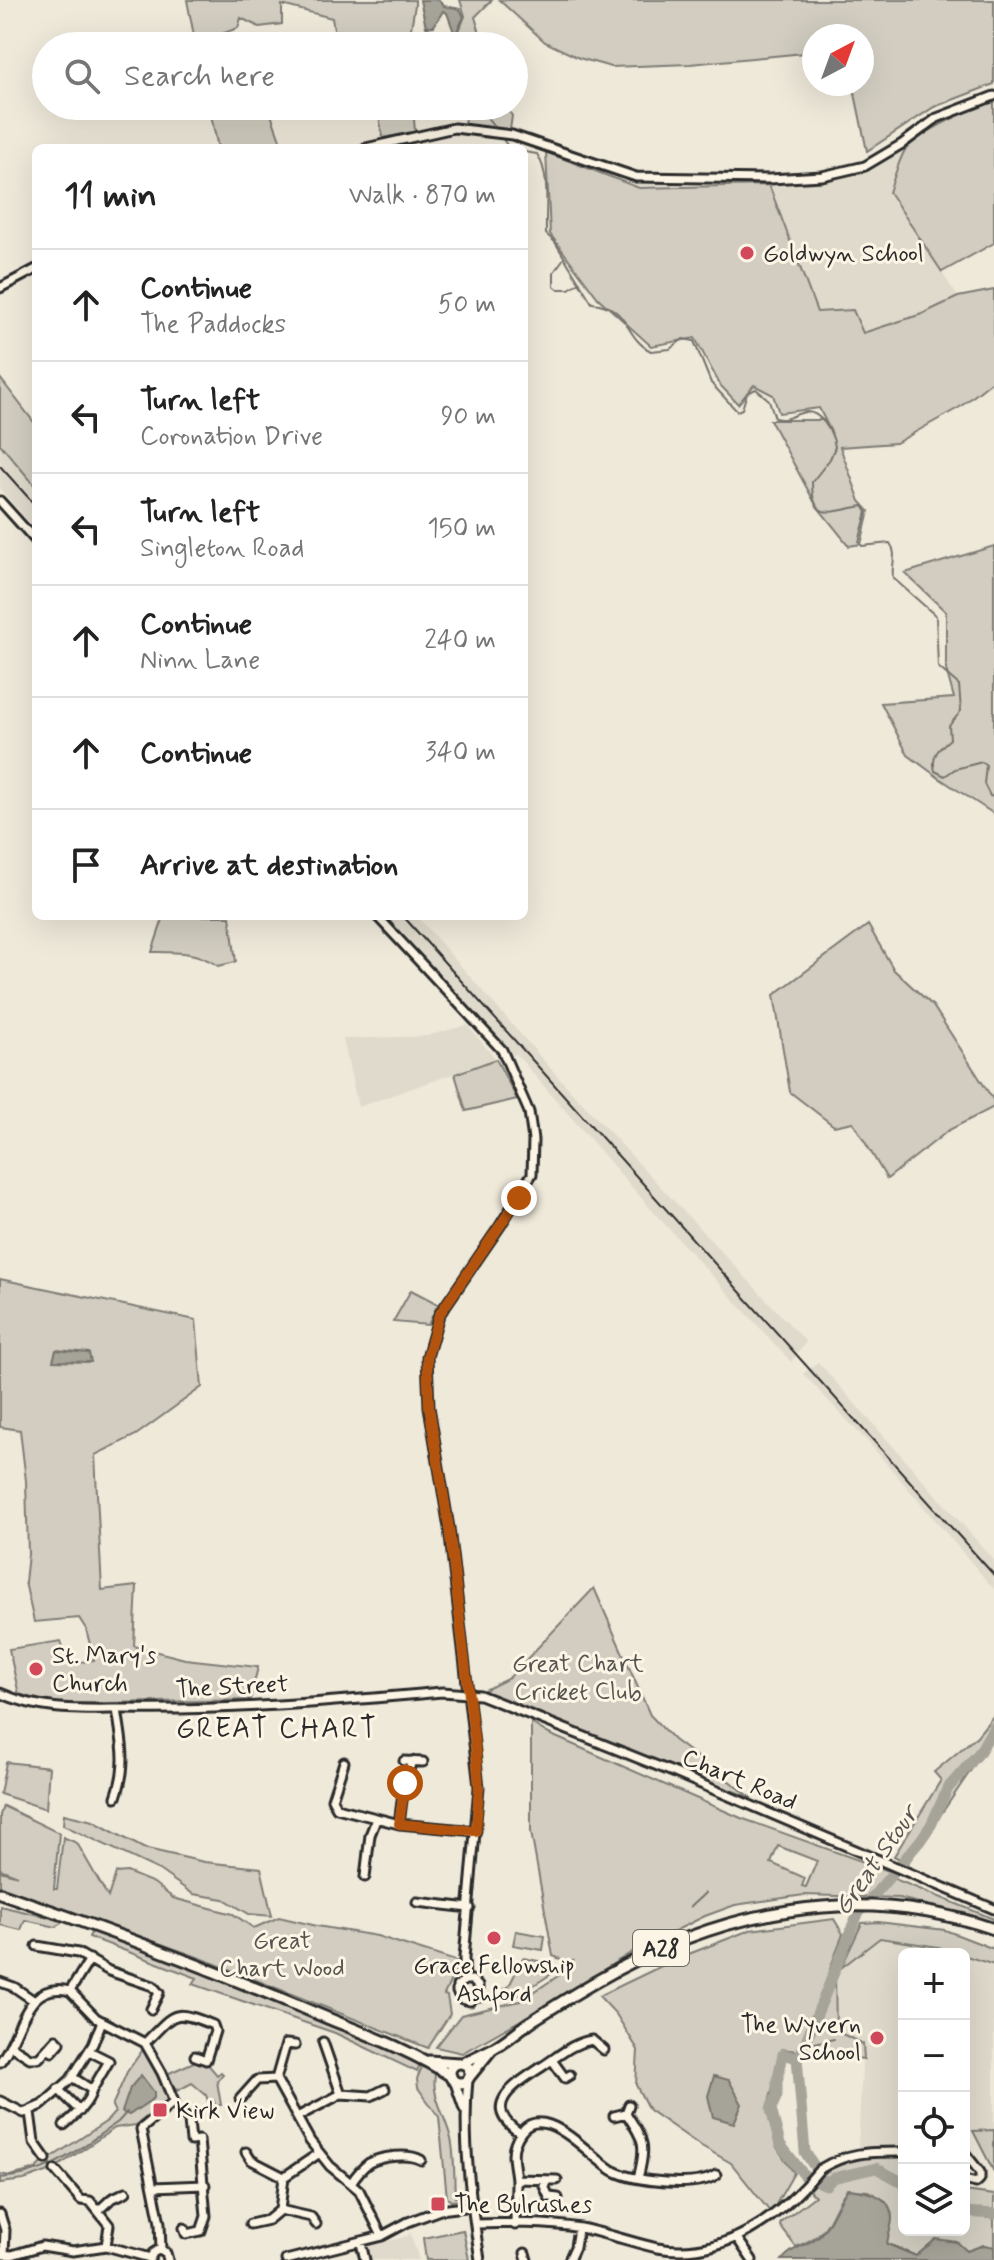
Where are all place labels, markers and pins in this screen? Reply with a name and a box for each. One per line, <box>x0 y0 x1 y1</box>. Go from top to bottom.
place label: Goldwyn School <box>763 239 924 270</box>
marker: Goldwyn School <box>738 244 756 262</box>
place label: St. Mary's Church <box>52 1641 156 1700</box>
marker: St. Mary's Church <box>27 1660 45 1678</box>
marker: Grace Fellowship Ashford <box>485 1929 503 1947</box>
place label: Grace Fellowship Ashford <box>413 1951 575 2012</box>
place label: The Wyvern School <box>741 2010 861 2069</box>
marker: The Wyvern School <box>868 2029 886 2047</box>
place label: Kirk View <box>176 2096 274 2127</box>
marker: Kirk View <box>151 2101 169 2119</box>
place label: The Bulrushes <box>454 2190 593 2221</box>
marker: The Bulrushes <box>429 2195 447 2213</box>

